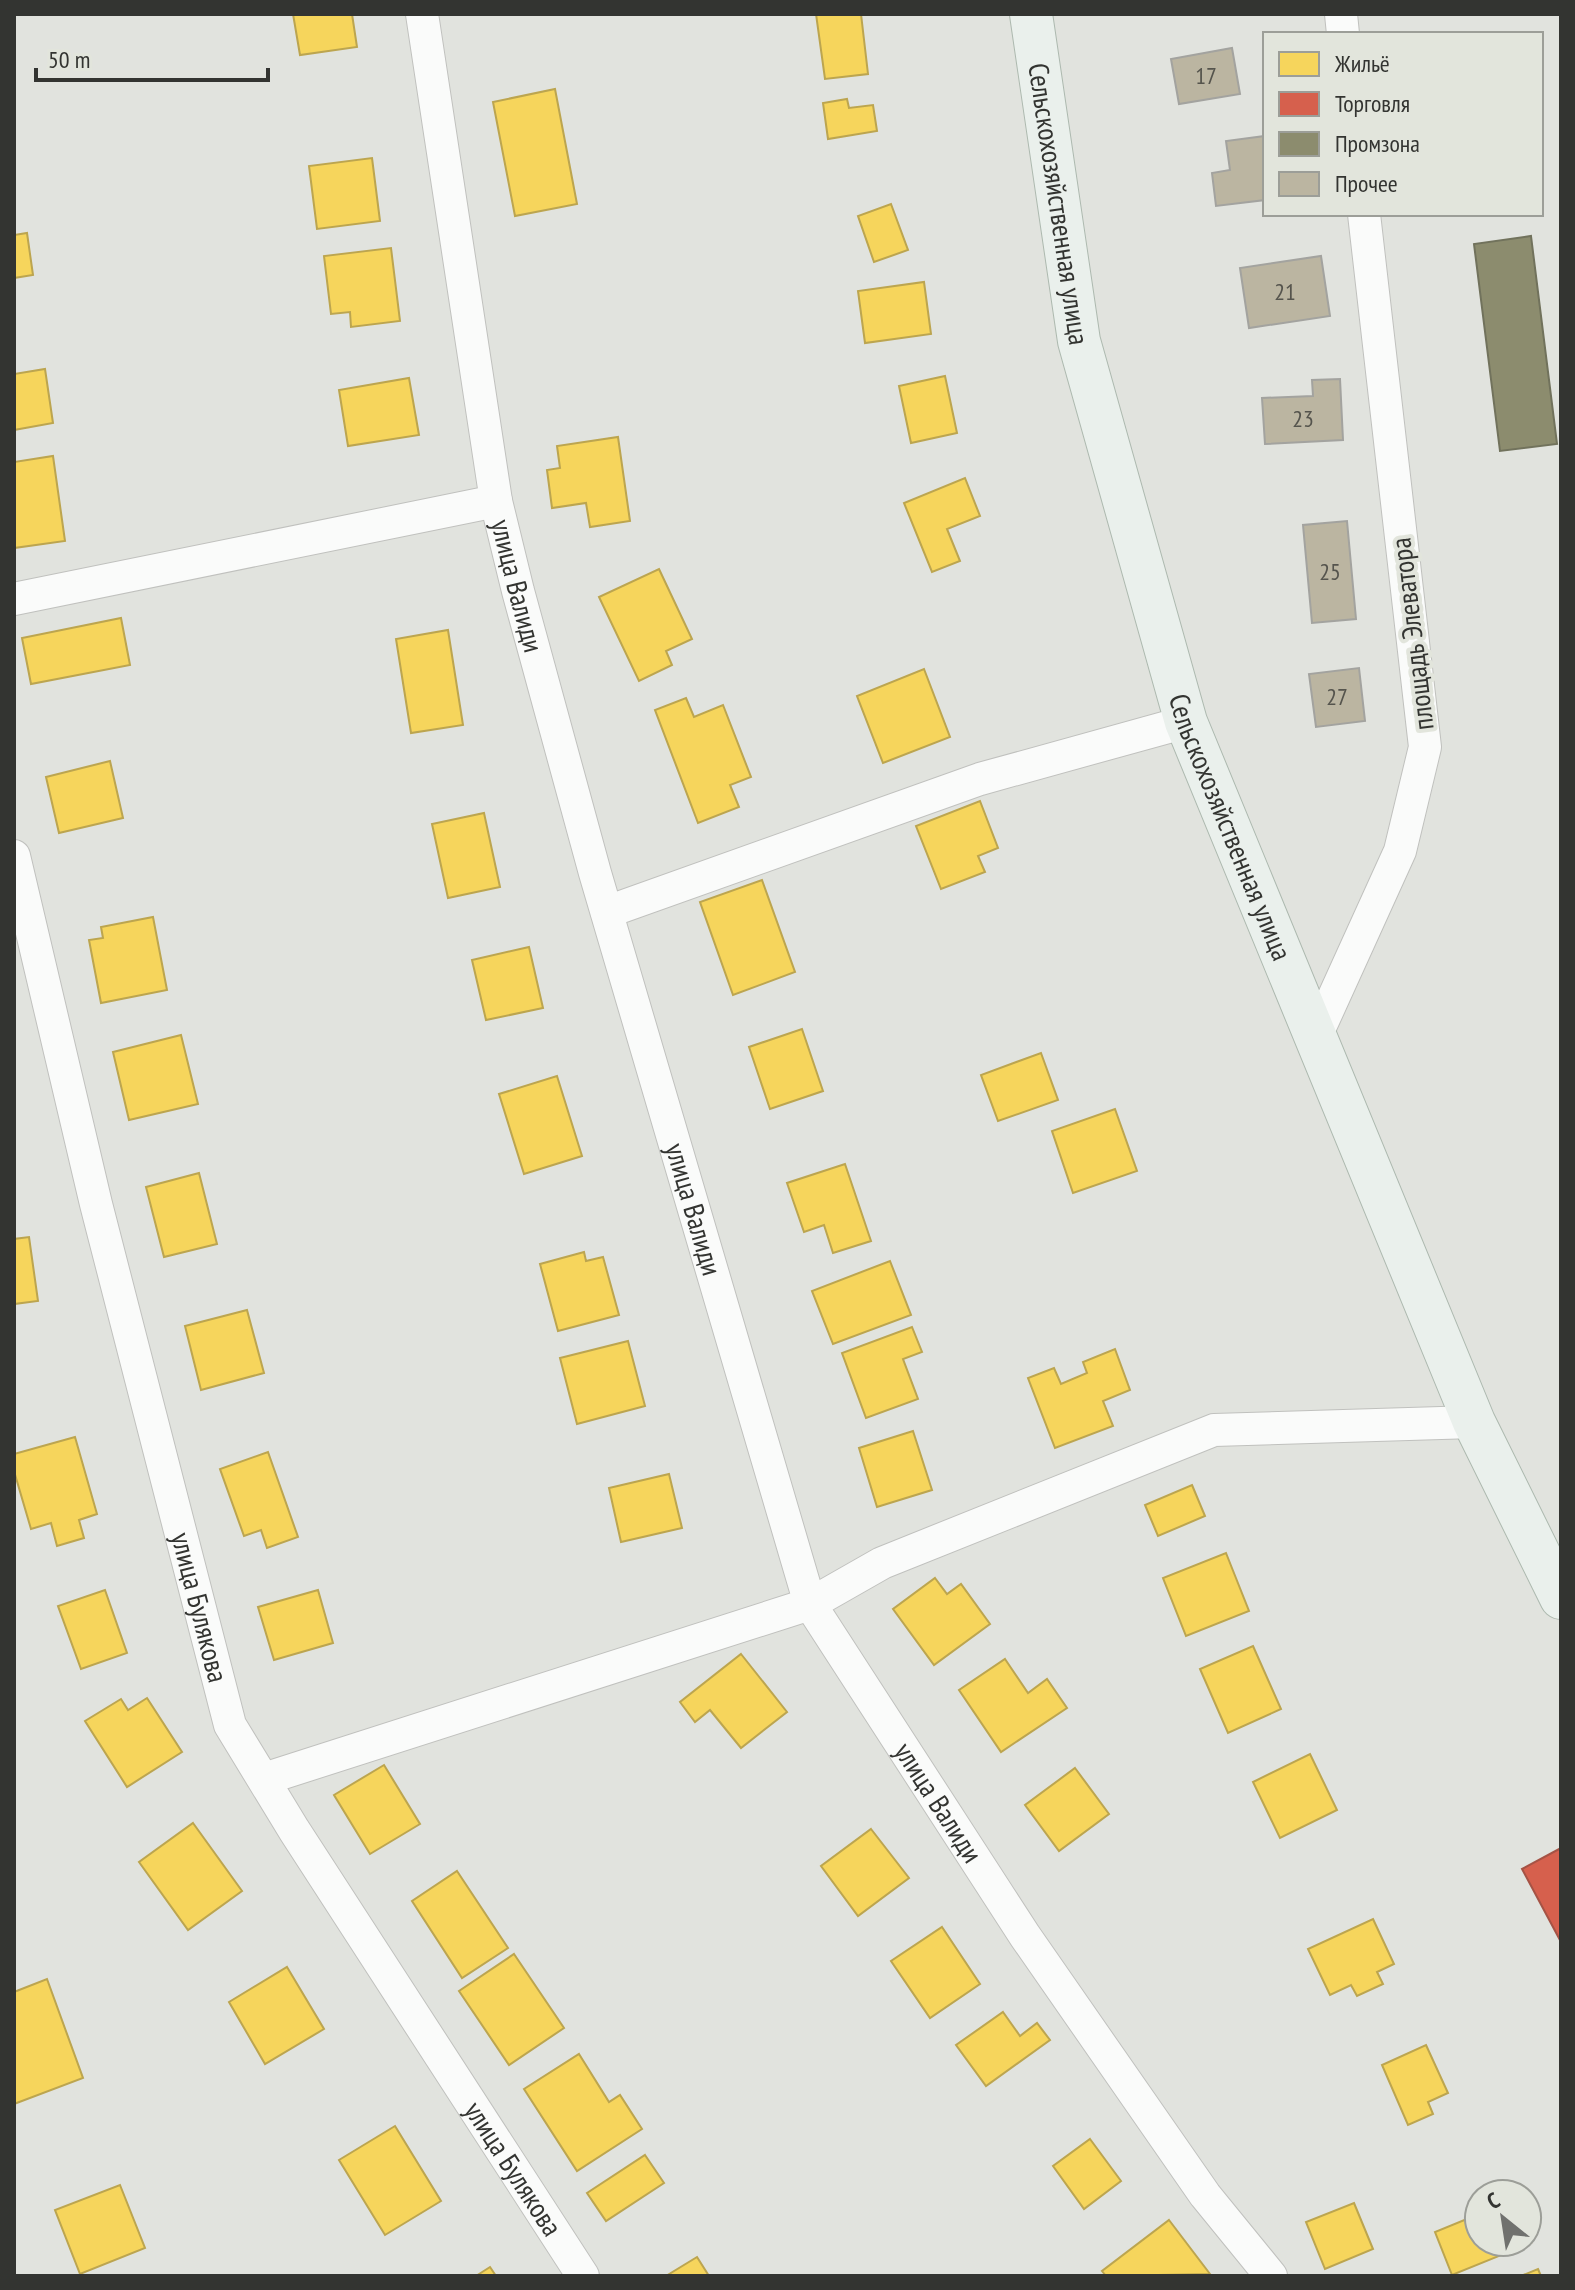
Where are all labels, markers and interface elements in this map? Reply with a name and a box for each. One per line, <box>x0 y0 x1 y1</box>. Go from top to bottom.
scale bar <box>36 32 268 82</box>
legend <box>1263 32 1543 216</box>
text: 50 m <box>48 44 90 75</box>
text: Жильё <box>1334 48 1390 79</box>
street label: Сельскохозяйственная улица <box>1020 60 1098 347</box>
house number: 17 <box>1195 60 1217 91</box>
text: Торговля <box>1335 88 1410 119</box>
text: Промзона <box>1335 128 1420 159</box>
text: Прочее <box>1335 168 1398 199</box>
house number: 21 <box>1274 276 1296 307</box>
house number: 23 <box>1292 403 1314 434</box>
street label: улица Валиди <box>483 515 553 656</box>
street label: площадь Элеватора <box>1381 536 1442 732</box>
house number: 25 <box>1319 556 1341 587</box>
house number: 27 <box>1326 681 1348 712</box>
street label: Сельскохозяйственная улица <box>1161 689 1301 966</box>
street label: улица Валиди <box>657 1139 731 1280</box>
street label: улица Булякова <box>163 1528 237 1686</box>
street label: улица Валиди <box>886 1735 991 1869</box>
street label: улица Булякова <box>457 2094 571 2243</box>
north arrow <box>1463 2178 1543 2258</box>
text: С <box>1482 2186 1504 2215</box>

